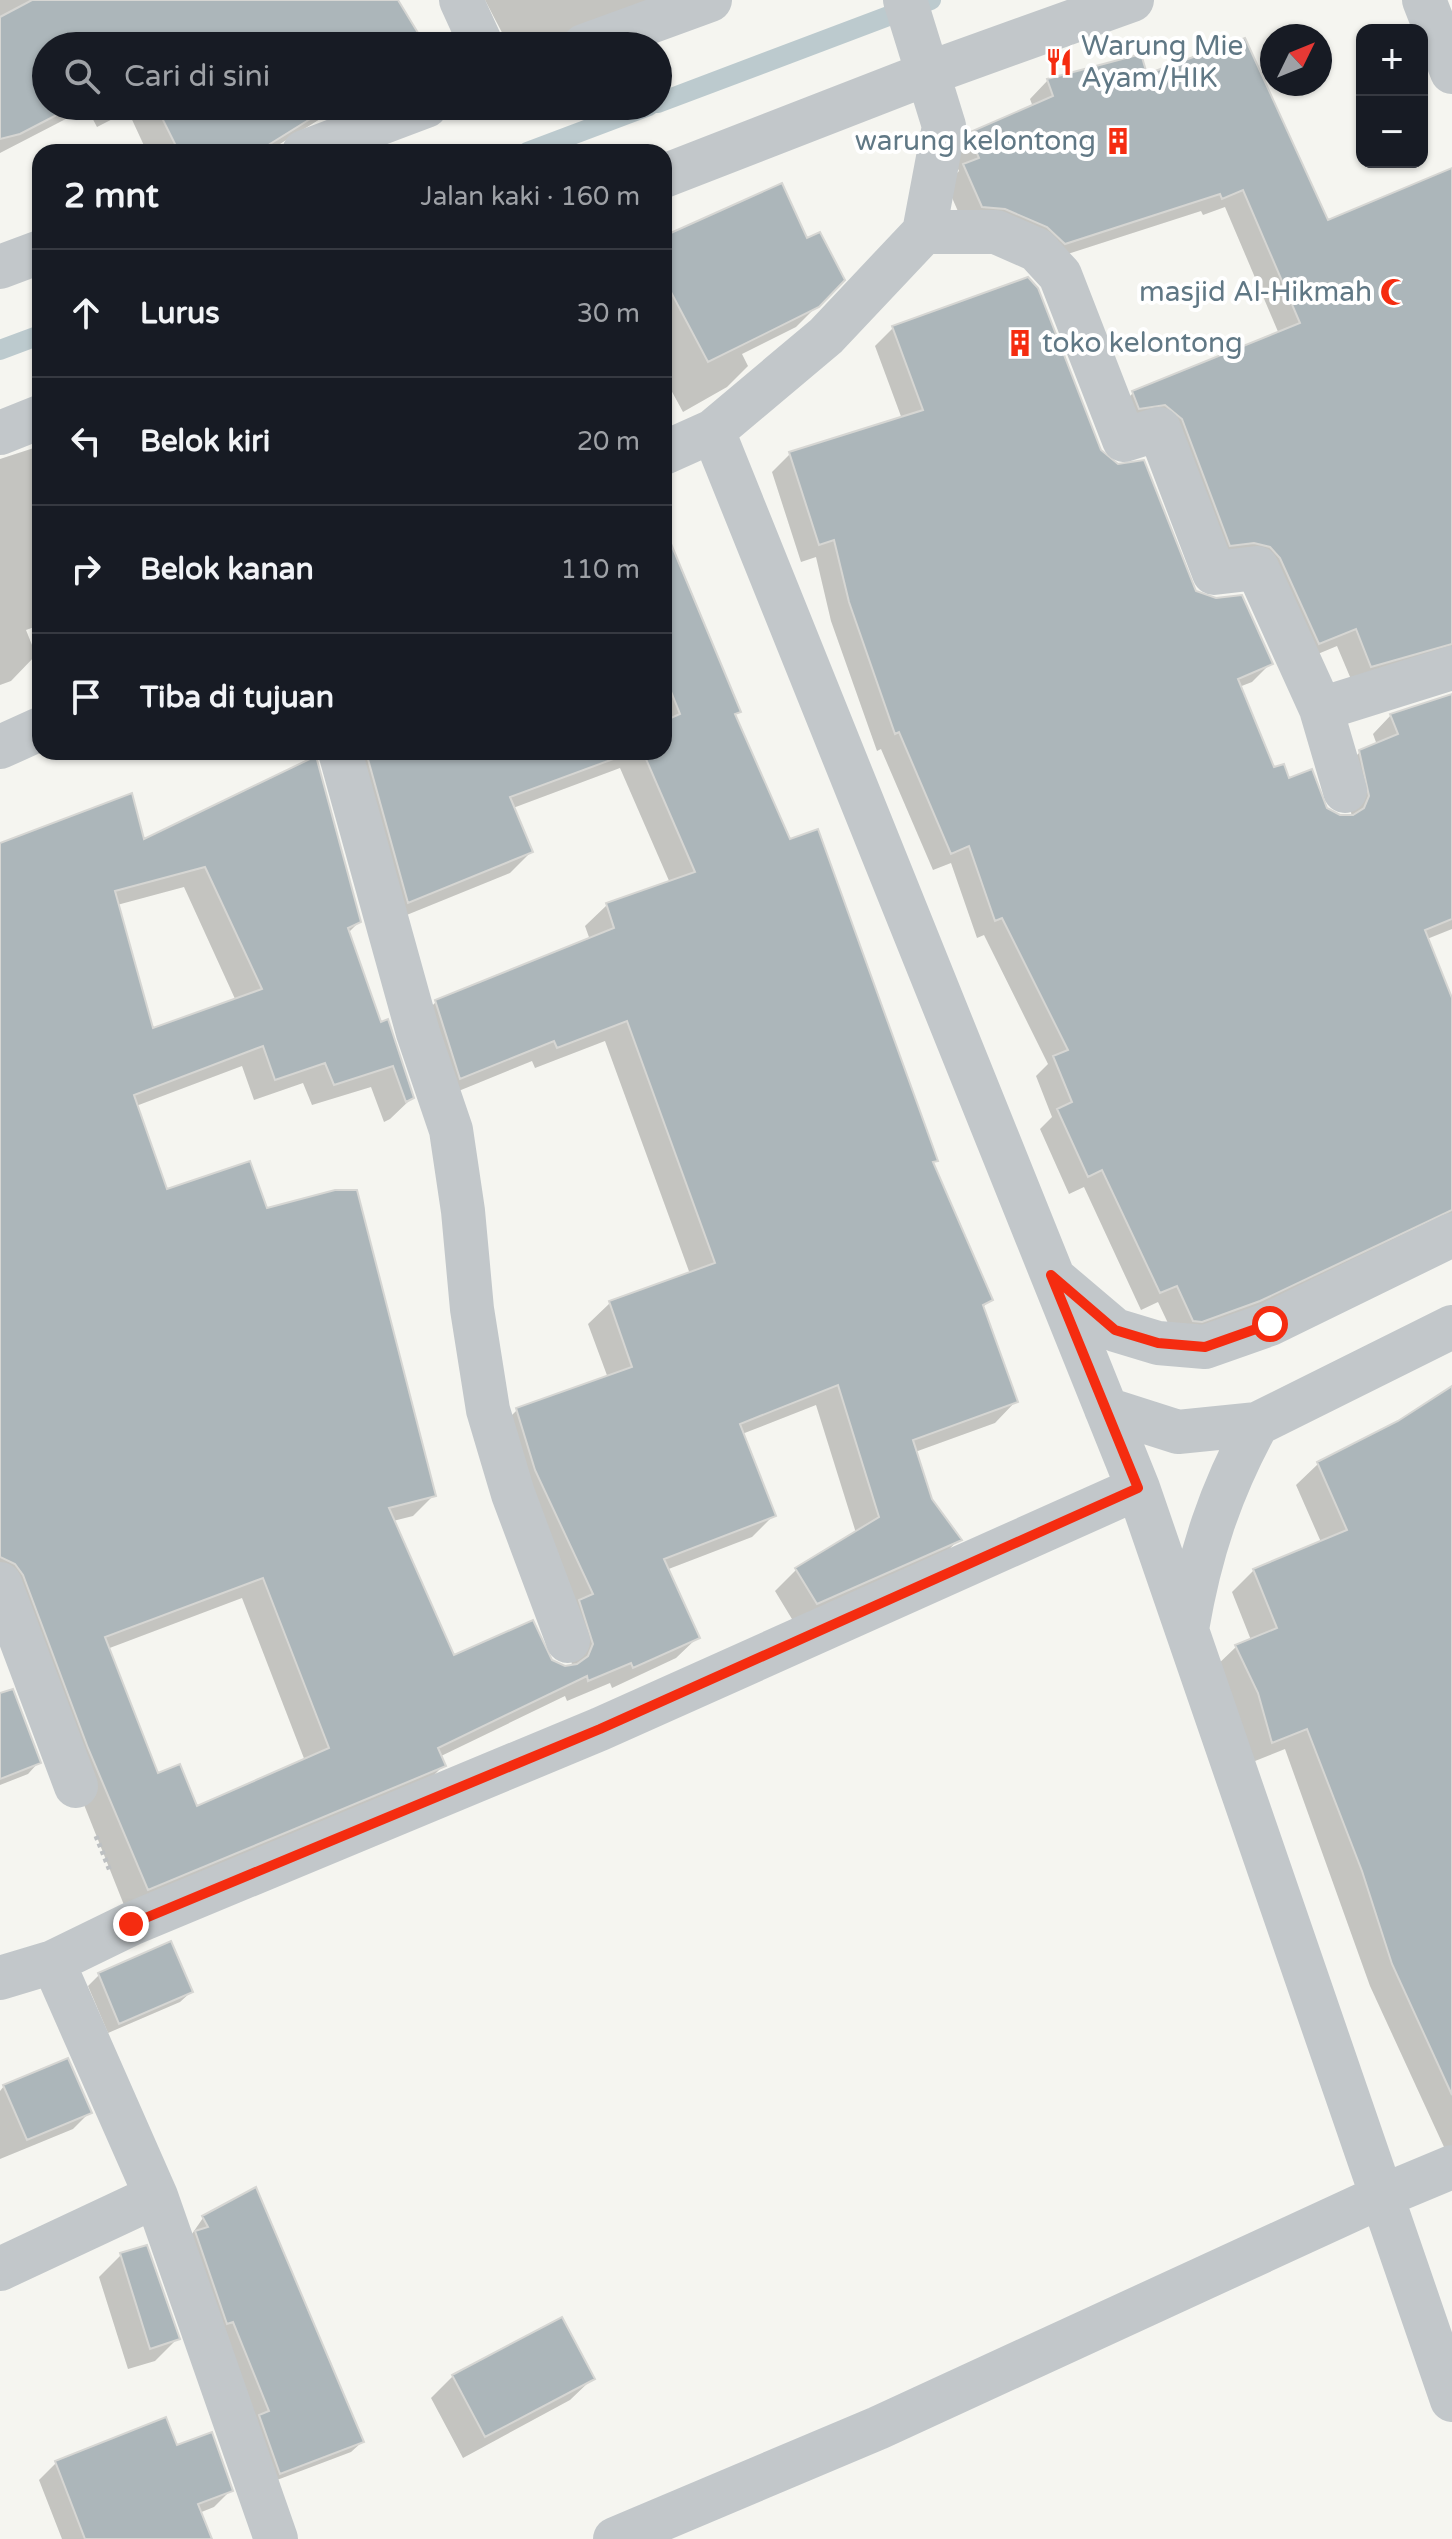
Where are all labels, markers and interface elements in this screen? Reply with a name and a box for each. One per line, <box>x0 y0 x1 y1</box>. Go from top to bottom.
north arrow <box>1260 24 1332 96</box>
map controls <box>1356 24 1428 168</box>
button: + <box>1356 24 1428 96</box>
place label: Warung Mie Ayam/HIK <box>1081 29 1243 95</box>
search box <box>32 32 672 120</box>
restaurant icon: Warung Mie Ayam/HIK <box>1044 47 1074 77</box>
icon: search <box>60 54 104 98</box>
text: Cari di sini <box>124 58 270 95</box>
button: − <box>1356 96 1428 168</box>
place label: warung kelontong <box>855 124 1096 158</box>
building icon: warung kelontong <box>1103 126 1133 156</box>
text: 2 mnt <box>64 176 159 217</box>
text: Jalan kaki · 160 m <box>421 181 640 212</box>
place label: masjid Al-Hikmah <box>1139 275 1372 309</box>
mosque icon: masjid Al-Hikmah <box>1379 277 1409 307</box>
icon: ahead <box>64 291 108 335</box>
text: Lurus <box>140 295 220 332</box>
text: 30 m <box>577 298 640 329</box>
place label: toko kelontong <box>1042 326 1243 360</box>
building icon: toko kelontong <box>1005 328 1035 358</box>
icon: left <box>64 419 108 463</box>
text: Belok kiri <box>140 423 270 460</box>
text: 20 m <box>577 426 640 457</box>
icon: right <box>64 547 108 591</box>
text: Belok kanan <box>140 551 314 588</box>
text: 110 m <box>560 554 640 585</box>
icon: arrive <box>64 675 108 719</box>
text: Tiba di tujuan <box>140 679 334 716</box>
route start <box>1252 1306 1288 1342</box>
route end <box>113 1906 149 1942</box>

